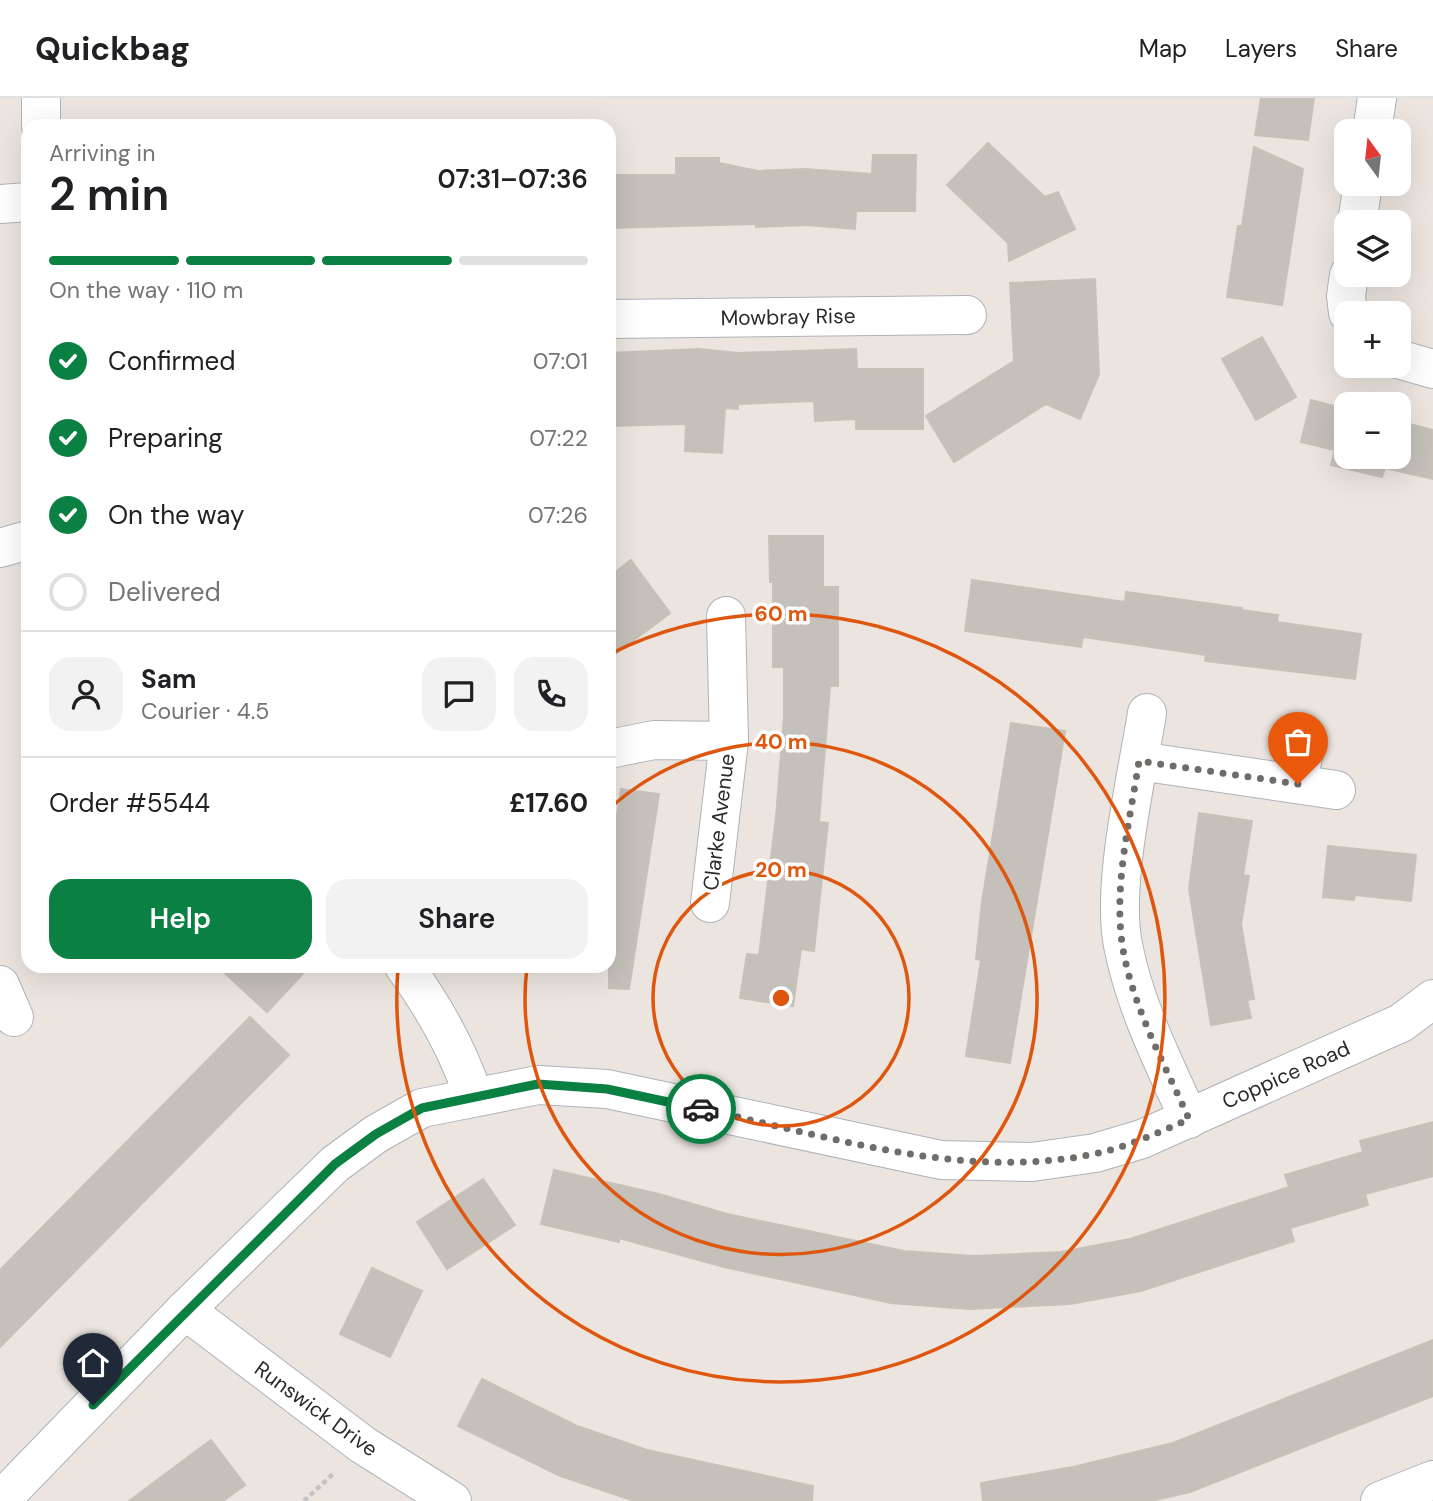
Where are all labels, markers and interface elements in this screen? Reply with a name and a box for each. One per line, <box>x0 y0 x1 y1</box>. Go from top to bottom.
text: Quickbag <box>35 27 190 70</box>
text: Map <box>1139 33 1187 64</box>
text: Layers <box>1225 33 1297 64</box>
text: Share <box>1335 33 1398 64</box>
north arrow <box>1334 119 1410 196</box>
map controls <box>1334 119 1411 469</box>
text: Arriving in <box>49 138 155 168</box>
text: 07:31–07:36 <box>438 162 588 196</box>
text: 2 min <box>49 164 169 224</box>
button: layers <box>1334 210 1411 287</box>
text: On the way · 110 m <box>49 275 243 305</box>
button: + <box>1334 301 1411 378</box>
street label: Mowbray Rise <box>720 302 856 332</box>
icon: check <box>49 342 87 380</box>
text: Confirmed <box>108 344 235 378</box>
text: 07:01 <box>533 346 588 376</box>
button: − <box>1334 392 1411 469</box>
icon: check <box>49 419 87 457</box>
text: Preparing <box>108 421 223 455</box>
text: 07:22 <box>529 423 588 453</box>
icon: check <box>49 496 87 534</box>
text: On the way <box>108 498 244 532</box>
text: 07:26 <box>528 500 588 530</box>
text: Delivered <box>108 575 221 609</box>
text: 60 m <box>755 600 807 628</box>
button: person <box>49 657 123 731</box>
button: chat <box>422 657 496 731</box>
button: phone <box>514 657 588 731</box>
text: Sam <box>141 662 196 696</box>
text: Courier · 4.5 <box>141 696 269 726</box>
pin <box>1268 712 1328 784</box>
icon: bag <box>1279 723 1317 761</box>
text: 40 m <box>754 728 808 756</box>
street label: Clarke Avenue <box>697 752 741 892</box>
text: Order #5544 <box>49 786 210 820</box>
text: £17.60 <box>509 786 588 820</box>
text: 20 m <box>755 856 807 884</box>
button: Help <box>49 879 312 959</box>
button: Share <box>326 879 588 959</box>
centre of rings <box>769 986 793 1010</box>
street label: Coppice Road <box>1218 1034 1354 1116</box>
courier <box>666 1074 736 1144</box>
icon: car <box>682 1090 720 1128</box>
pin <box>63 1333 123 1405</box>
icon: home <box>74 1344 112 1382</box>
street label: Runswick Drive <box>249 1355 383 1463</box>

